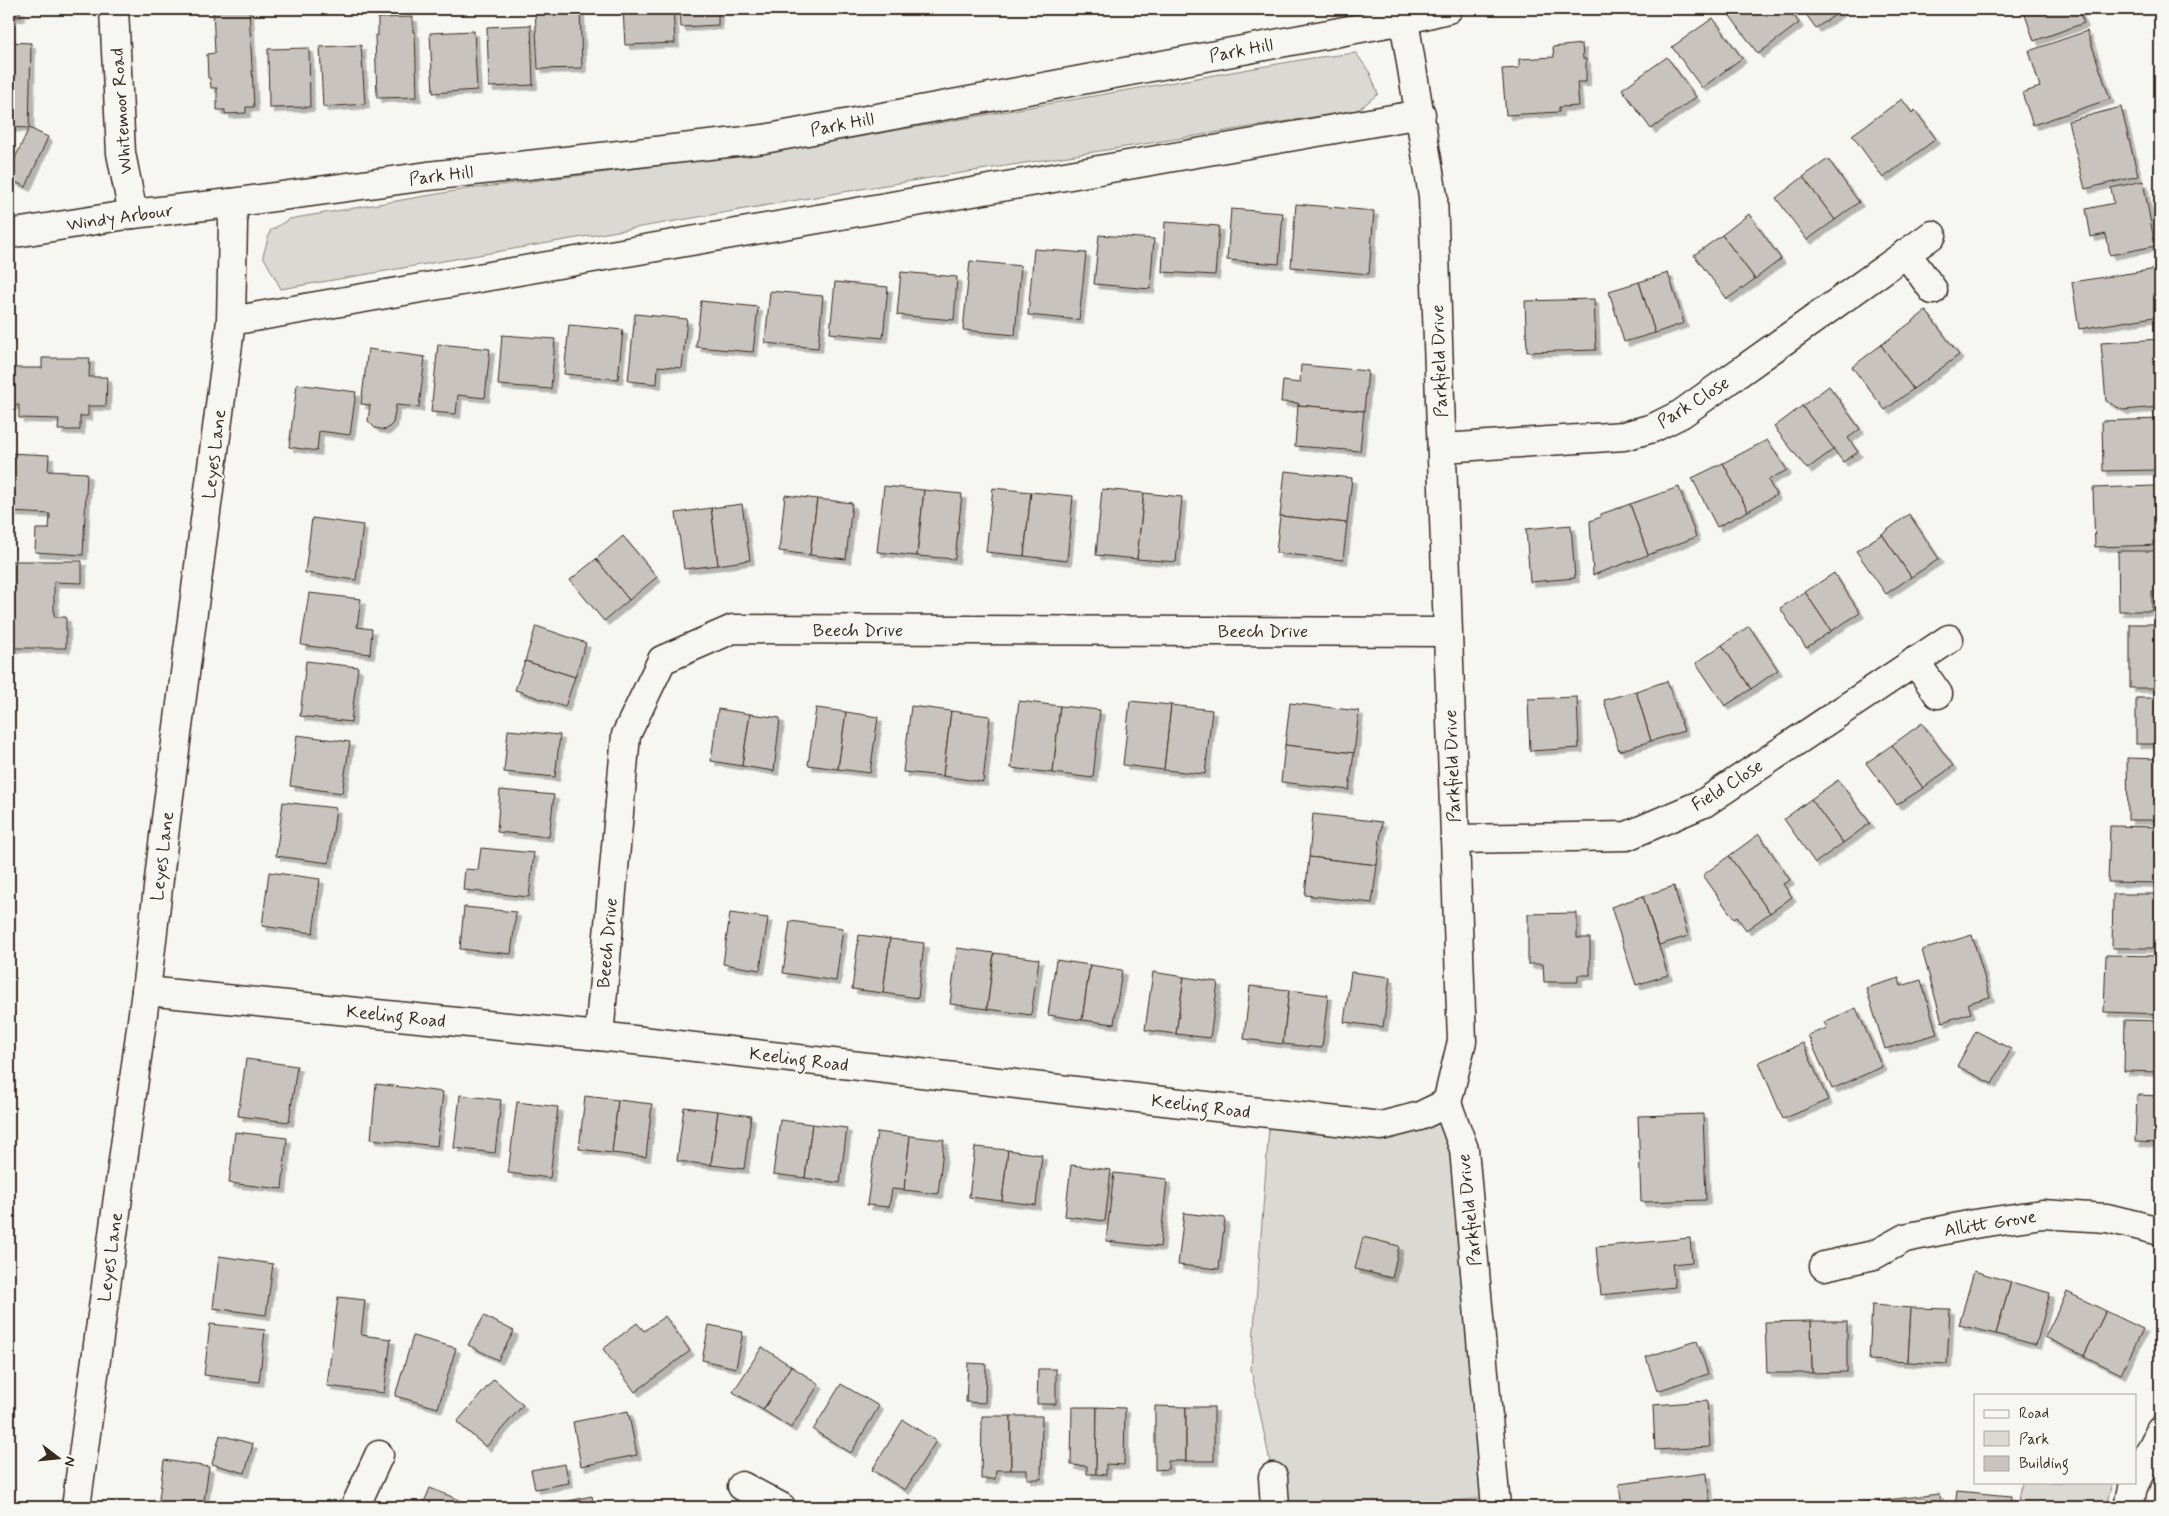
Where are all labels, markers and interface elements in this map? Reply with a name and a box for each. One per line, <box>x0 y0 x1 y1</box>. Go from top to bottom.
street label: Park Hill <box>1207 33 1275 69</box>
street label: Whitemoor Road <box>106 47 138 175</box>
street label: Park Hill <box>808 107 876 143</box>
street label: Park Hill <box>408 160 475 192</box>
street label: Windy Arbour <box>65 199 175 237</box>
street label: Parkfield Drive <box>1426 304 1454 418</box>
street label: Park Close <box>1653 371 1734 434</box>
street label: Leyes Lane <box>198 408 232 500</box>
street label: Beech Drive <box>813 619 903 643</box>
street label: Beech Drive <box>1218 620 1308 644</box>
street label: Parkfield Drive <box>1439 709 1467 823</box>
street label: Field Close <box>1687 754 1768 817</box>
street label: Leyes Lane <box>146 810 180 902</box>
street label: Beech Drive <box>592 897 624 989</box>
street label: Keeling Road <box>345 1000 447 1036</box>
street label: Keeling Road <box>748 1042 850 1080</box>
street label: Keeling Road <box>1150 1089 1252 1127</box>
street label: Parkfield Drive <box>1452 1152 1488 1267</box>
street label: Allitt Grove <box>1942 1205 2038 1243</box>
street label: Leyes Lane <box>93 1211 129 1303</box>
legend <box>1974 1394 2136 1484</box>
text: Road <box>2019 1404 2049 1424</box>
text: Park <box>2019 1430 2049 1450</box>
north arrow <box>32 1434 82 1484</box>
text: N <box>60 1454 79 1468</box>
text: Building <box>2019 1454 2069 1475</box>

